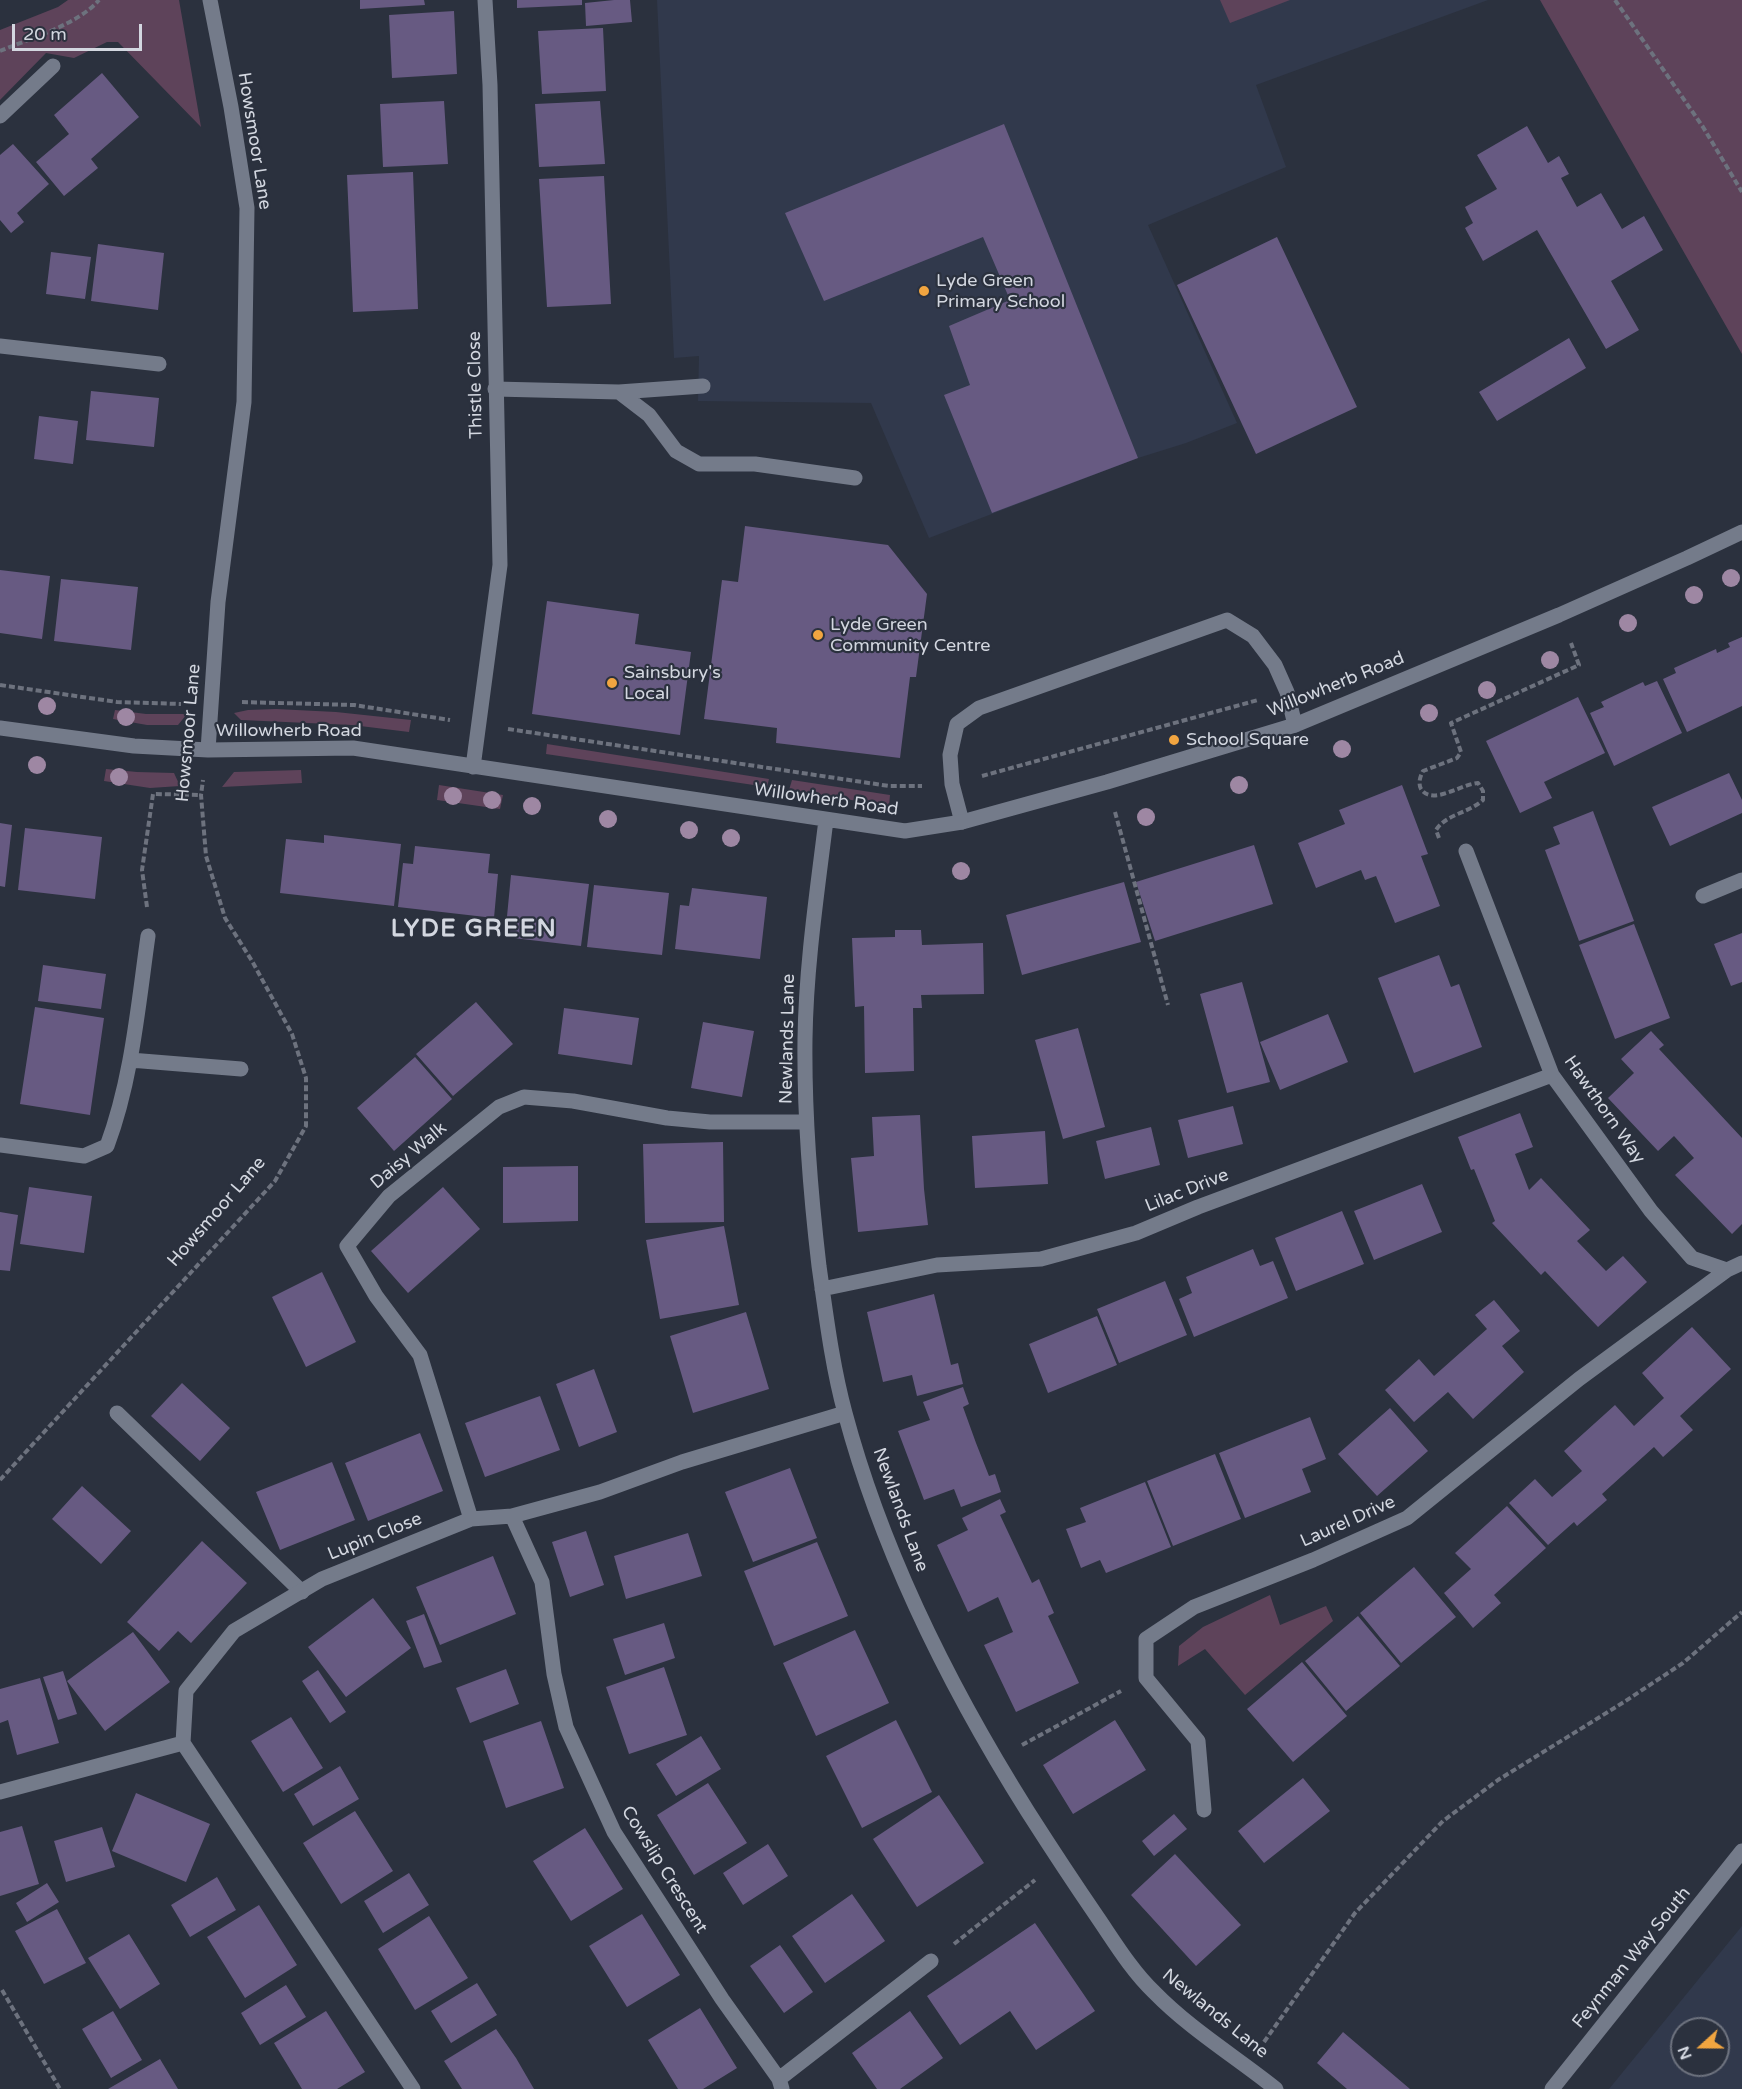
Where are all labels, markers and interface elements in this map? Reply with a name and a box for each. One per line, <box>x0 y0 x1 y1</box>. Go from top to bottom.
scale bar <box>15 12 146 50</box>
text: 20 m <box>23 23 67 45</box>
street label: Howsmoor Lane <box>232 71 276 211</box>
place label: Lyde Green Primary School <box>936 270 1065 312</box>
marker: Lyde Green Primary School <box>917 284 931 298</box>
street label: Thistle Close <box>464 331 488 439</box>
place label: Lyde Green Community Centre <box>830 614 991 656</box>
marker: Lyde Green Community Centre <box>811 628 825 642</box>
street label: Willowherb Road <box>1264 648 1408 722</box>
place label: Sainsbury's Local <box>624 662 721 704</box>
street label: Howsmoor Lane <box>172 663 206 803</box>
marker: Sainsbury's Local <box>605 676 619 690</box>
street label: Willowherb Road <box>216 720 362 742</box>
place label: School Square <box>1186 729 1309 751</box>
marker: School Square <box>1167 733 1181 747</box>
street label: Willowherb Road <box>752 779 900 821</box>
district label: LYDE GREEN <box>391 916 557 944</box>
street label: Newlands Lane <box>776 974 800 1104</box>
street label: Hawthorn Way <box>1559 1052 1649 1168</box>
street label: Daisy Walk <box>367 1118 451 1194</box>
street label: Howsmoor Lane <box>163 1153 271 1271</box>
street label: Lilac Drive <box>1142 1164 1232 1218</box>
street label: Newlands Lane <box>868 1445 932 1575</box>
street label: Laurel Drive <box>1297 1491 1399 1553</box>
street label: Lupin Close <box>325 1508 425 1566</box>
street label: Cowslip Crescent <box>616 1802 712 1938</box>
street label: Feynman Way South <box>1568 1883 1696 2033</box>
street label: Newlands Lane <box>1158 1965 1272 2063</box>
north arrow <box>1670 2017 1730 2077</box>
text: N <box>1673 2043 1697 2062</box>

